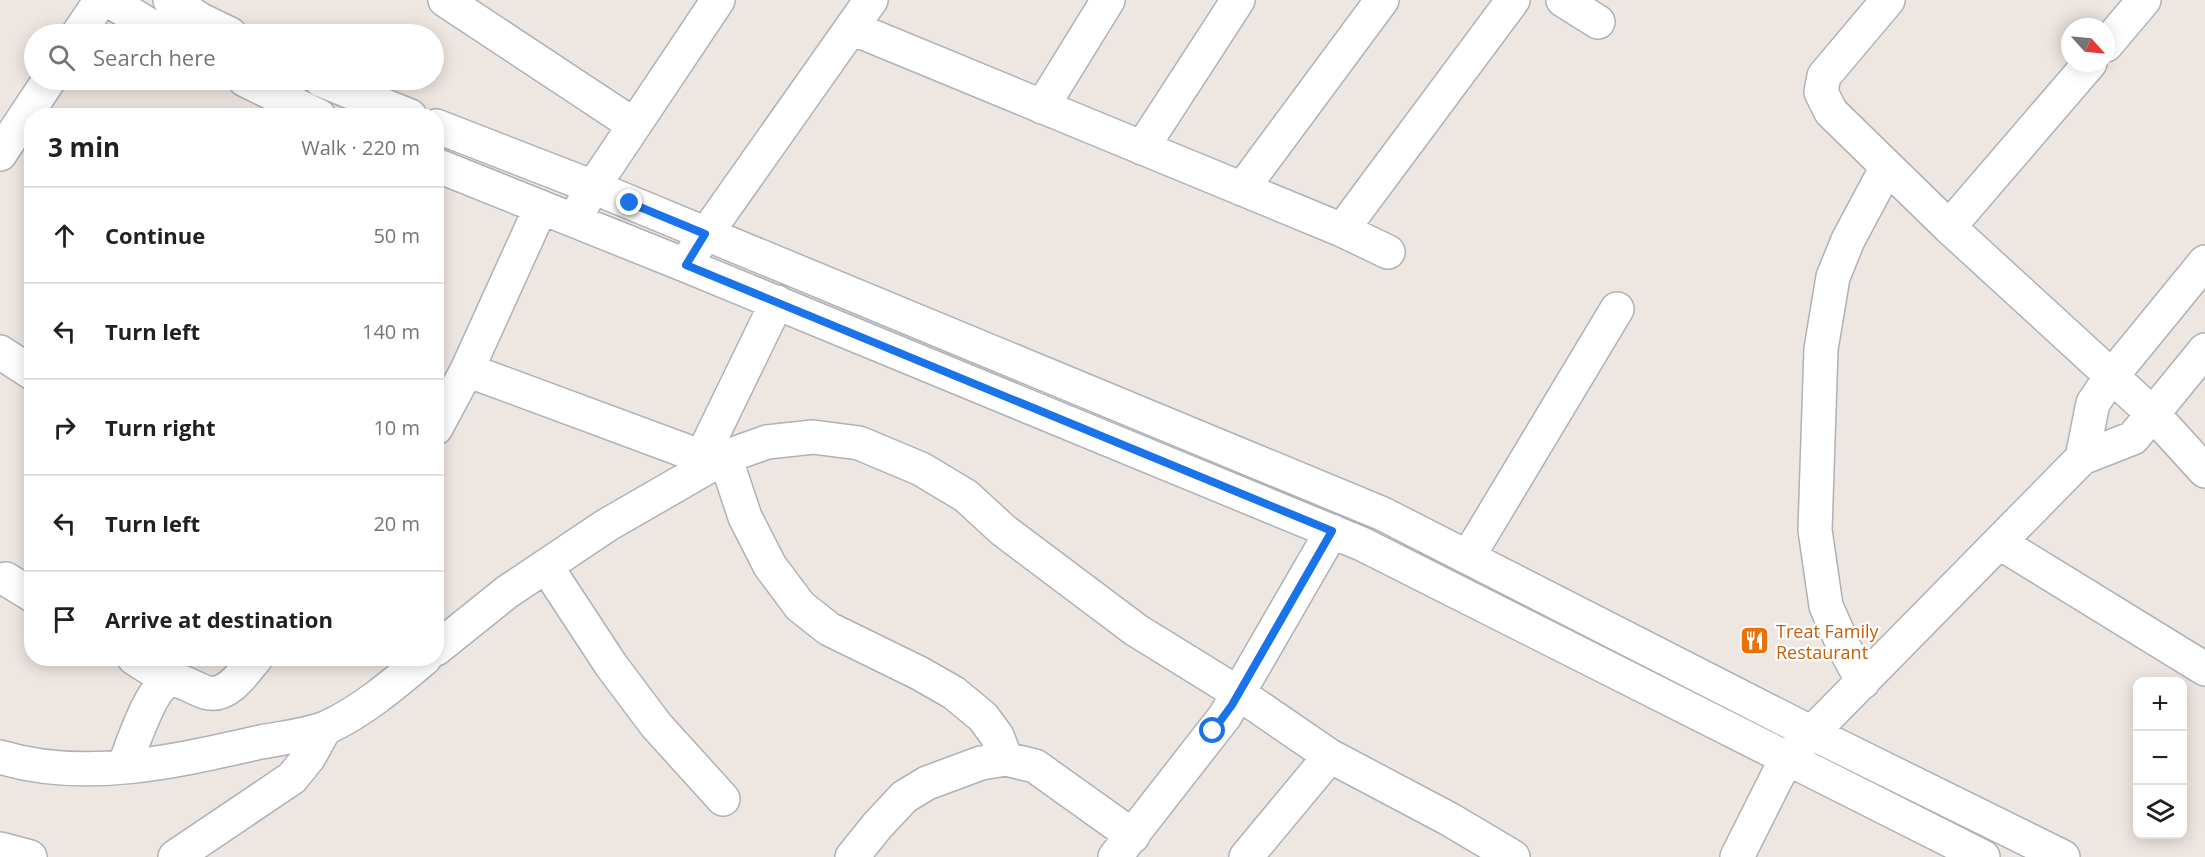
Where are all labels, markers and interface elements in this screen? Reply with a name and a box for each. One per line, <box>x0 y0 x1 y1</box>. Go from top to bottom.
north arrow <box>2061 18 2115 72</box>
search box <box>24 24 444 90</box>
icon: search <box>45 41 78 74</box>
text: Search here <box>93 42 216 72</box>
text: 3 min <box>48 129 120 165</box>
text: Walk · 220 m <box>301 134 420 161</box>
route end <box>616 189 642 215</box>
icon: ahead <box>48 219 81 252</box>
text: Continue <box>105 220 205 250</box>
text: 50 m <box>373 222 420 249</box>
icon: left <box>48 315 81 348</box>
text: Turn left <box>105 316 200 346</box>
text: 140 m <box>362 318 420 345</box>
icon: right <box>48 411 81 444</box>
text: Turn right <box>105 412 216 442</box>
text: 10 m <box>373 414 420 441</box>
icon: left <box>48 507 81 540</box>
text: Turn left <box>105 508 200 538</box>
text: 20 m <box>373 510 420 537</box>
icon: arrive <box>48 603 81 636</box>
text: Arrive at destination <box>105 604 333 634</box>
place label: Treat Family Restaurant <box>1776 619 1880 664</box>
restaurant icon: Treat Family Restaurant <box>1739 625 1771 657</box>
map controls <box>2133 677 2187 839</box>
button: + <box>2133 677 2187 731</box>
route start <box>1199 717 1225 743</box>
button: − <box>2133 731 2187 785</box>
button: layers <box>2133 785 2187 839</box>

